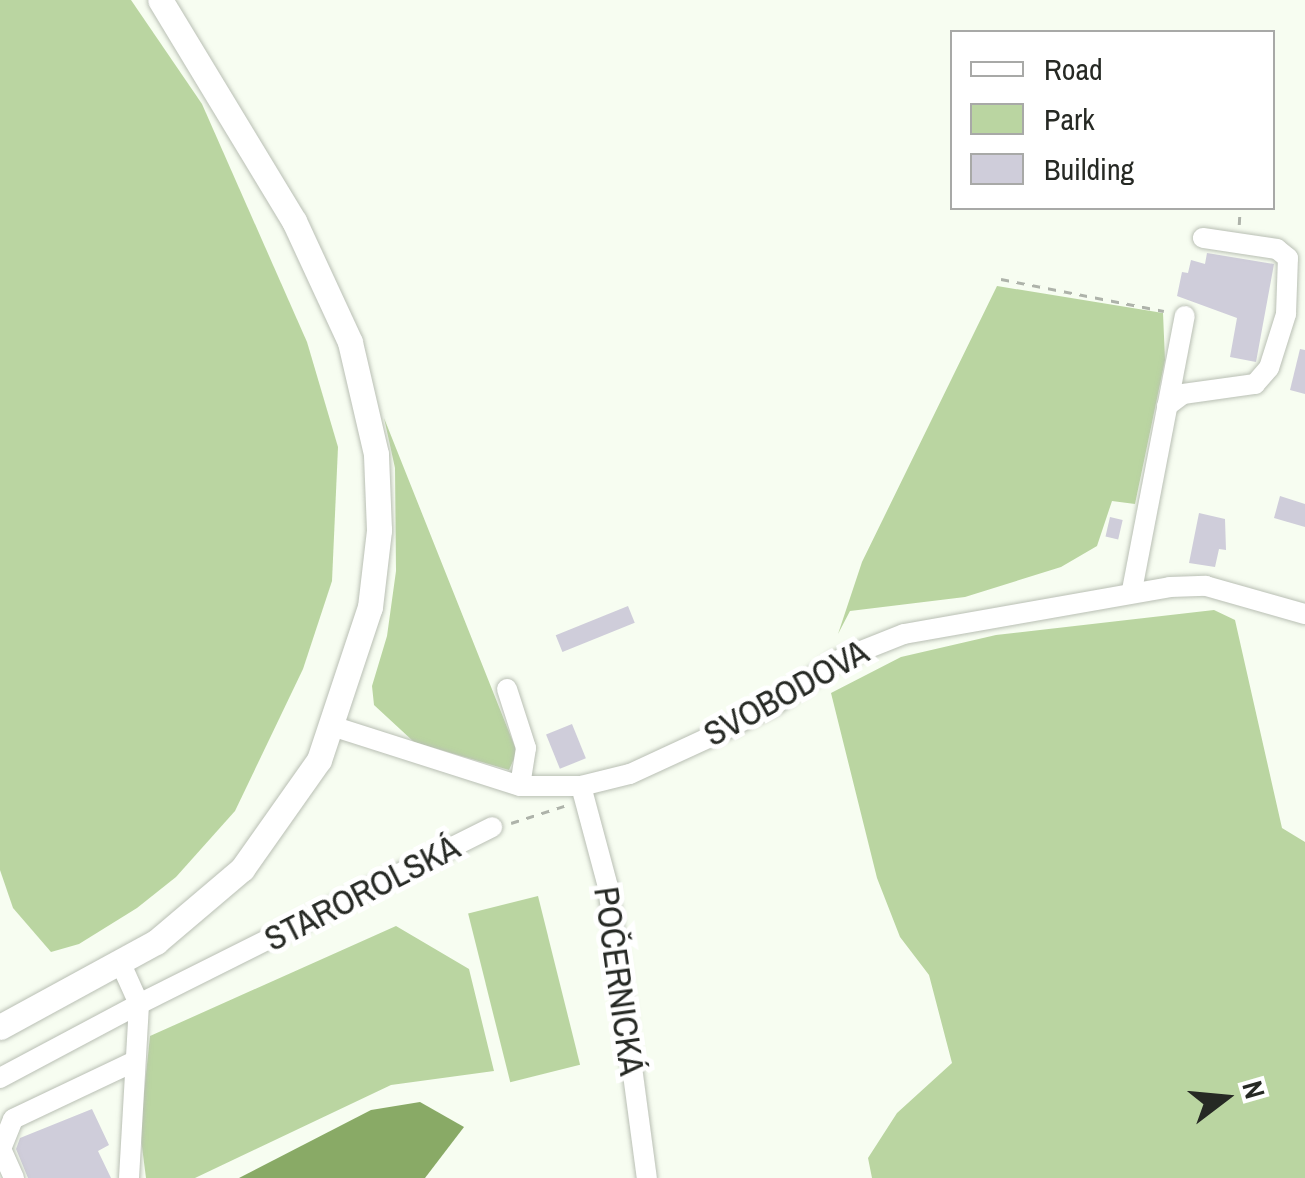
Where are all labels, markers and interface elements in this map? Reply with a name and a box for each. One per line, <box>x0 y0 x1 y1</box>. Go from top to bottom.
legend <box>950 30 1275 210</box>
text: Road <box>1044 49 1103 89</box>
text: Park <box>1044 99 1095 139</box>
text: Building <box>1044 149 1134 189</box>
street label: SVOBODOVA <box>697 631 875 755</box>
street label: STAROROLSKÁ <box>257 826 467 960</box>
street label: POČERNICKÁ <box>585 884 653 1078</box>
north arrow <box>1175 1048 1275 1148</box>
text: N <box>1233 1077 1274 1103</box>

